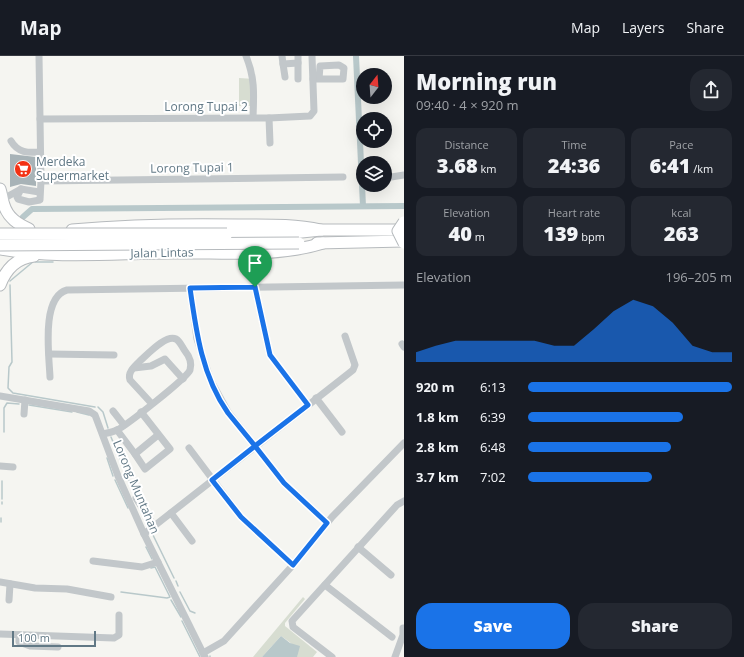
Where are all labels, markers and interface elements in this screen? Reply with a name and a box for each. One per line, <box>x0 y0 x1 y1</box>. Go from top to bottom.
text: Map <box>20 15 61 41</box>
text: Map <box>571 18 600 37</box>
text: Layers <box>622 18 664 37</box>
text: Share <box>686 18 724 37</box>
text: Morning run <box>416 66 557 96</box>
north arrow <box>356 68 392 104</box>
map controls <box>356 68 392 192</box>
button: share <box>690 69 732 111</box>
text: 09:40 · 4 × 920 m <box>416 96 519 114</box>
street label: Lorong Tupai 2 <box>164 98 248 115</box>
button: locate <box>356 112 392 148</box>
text: Distance <box>445 137 489 152</box>
text: Time <box>561 137 587 152</box>
text: Pace <box>669 137 693 152</box>
text: 3.68 <box>437 152 478 179</box>
text: 24:36 <box>548 152 600 179</box>
text: 6:41 <box>649 152 690 179</box>
place label: Merdeka Supermarket <box>36 153 109 184</box>
button: layers <box>356 156 392 192</box>
street label: Lorong Tupai 1 <box>150 158 234 177</box>
supermarket icon: Merdeka Supermarket <box>13 159 33 179</box>
text: km <box>478 161 497 176</box>
text: /km <box>690 161 713 176</box>
text: Elevation <box>443 205 490 220</box>
text: Heart rate <box>548 205 600 220</box>
text: kcal <box>671 205 691 220</box>
text: 40 <box>448 220 472 247</box>
text: 139 <box>543 220 578 247</box>
text: 263 <box>664 220 699 247</box>
text: m <box>472 229 485 244</box>
text: bpm <box>578 229 605 244</box>
street label: Jalan Lintas <box>129 243 194 262</box>
pin <box>238 246 272 287</box>
icon: arrive <box>244 252 266 274</box>
text: Elevation <box>416 268 471 286</box>
text: 196–205 m <box>665 268 732 286</box>
text: 920 m <box>416 378 454 396</box>
text: 6:13 <box>480 378 506 396</box>
text: 1.8 km <box>416 408 459 426</box>
text: 6:39 <box>480 408 506 426</box>
street label: Lorong Muntahan <box>109 437 164 536</box>
text: 2.8 km <box>416 438 459 456</box>
text: 6:48 <box>480 438 506 456</box>
text: 3.7 km <box>416 468 459 486</box>
text: 7:02 <box>480 468 506 486</box>
button: Save <box>416 603 570 649</box>
button: Share <box>578 603 732 649</box>
scale bar <box>12 629 96 648</box>
text: 100 m <box>18 630 50 645</box>

